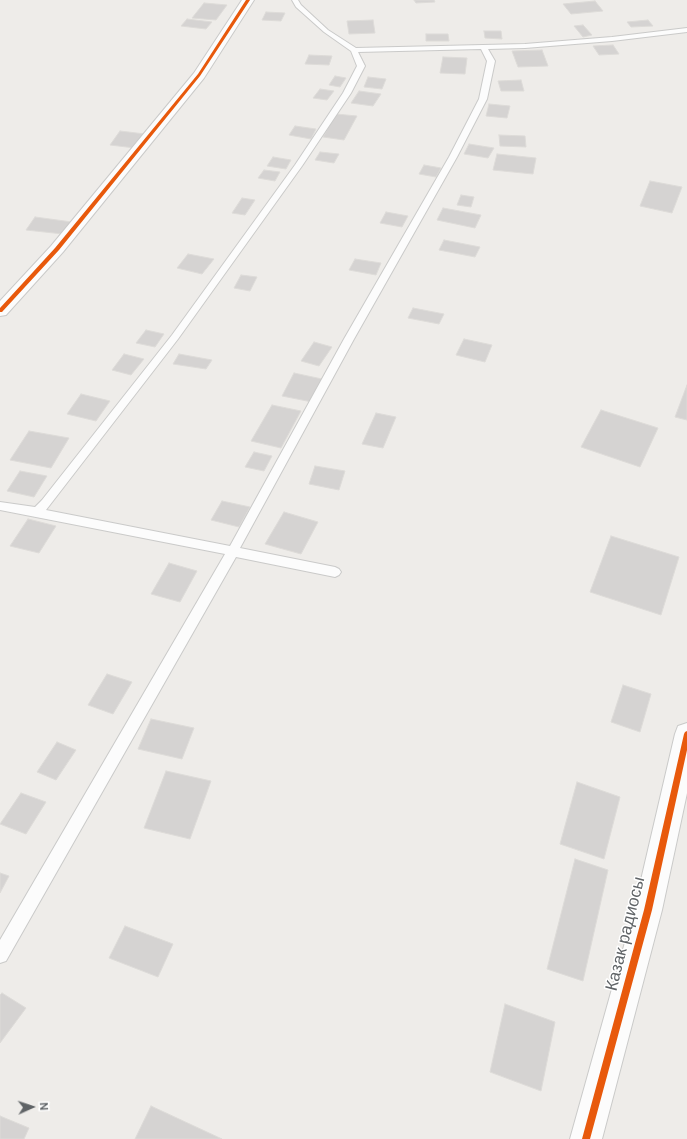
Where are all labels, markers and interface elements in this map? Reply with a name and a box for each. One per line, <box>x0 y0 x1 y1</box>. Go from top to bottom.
street label: Казак радиосы <box>602 875 650 993</box>
north arrow <box>12 1087 52 1127</box>
text: N <box>37 1102 51 1111</box>

